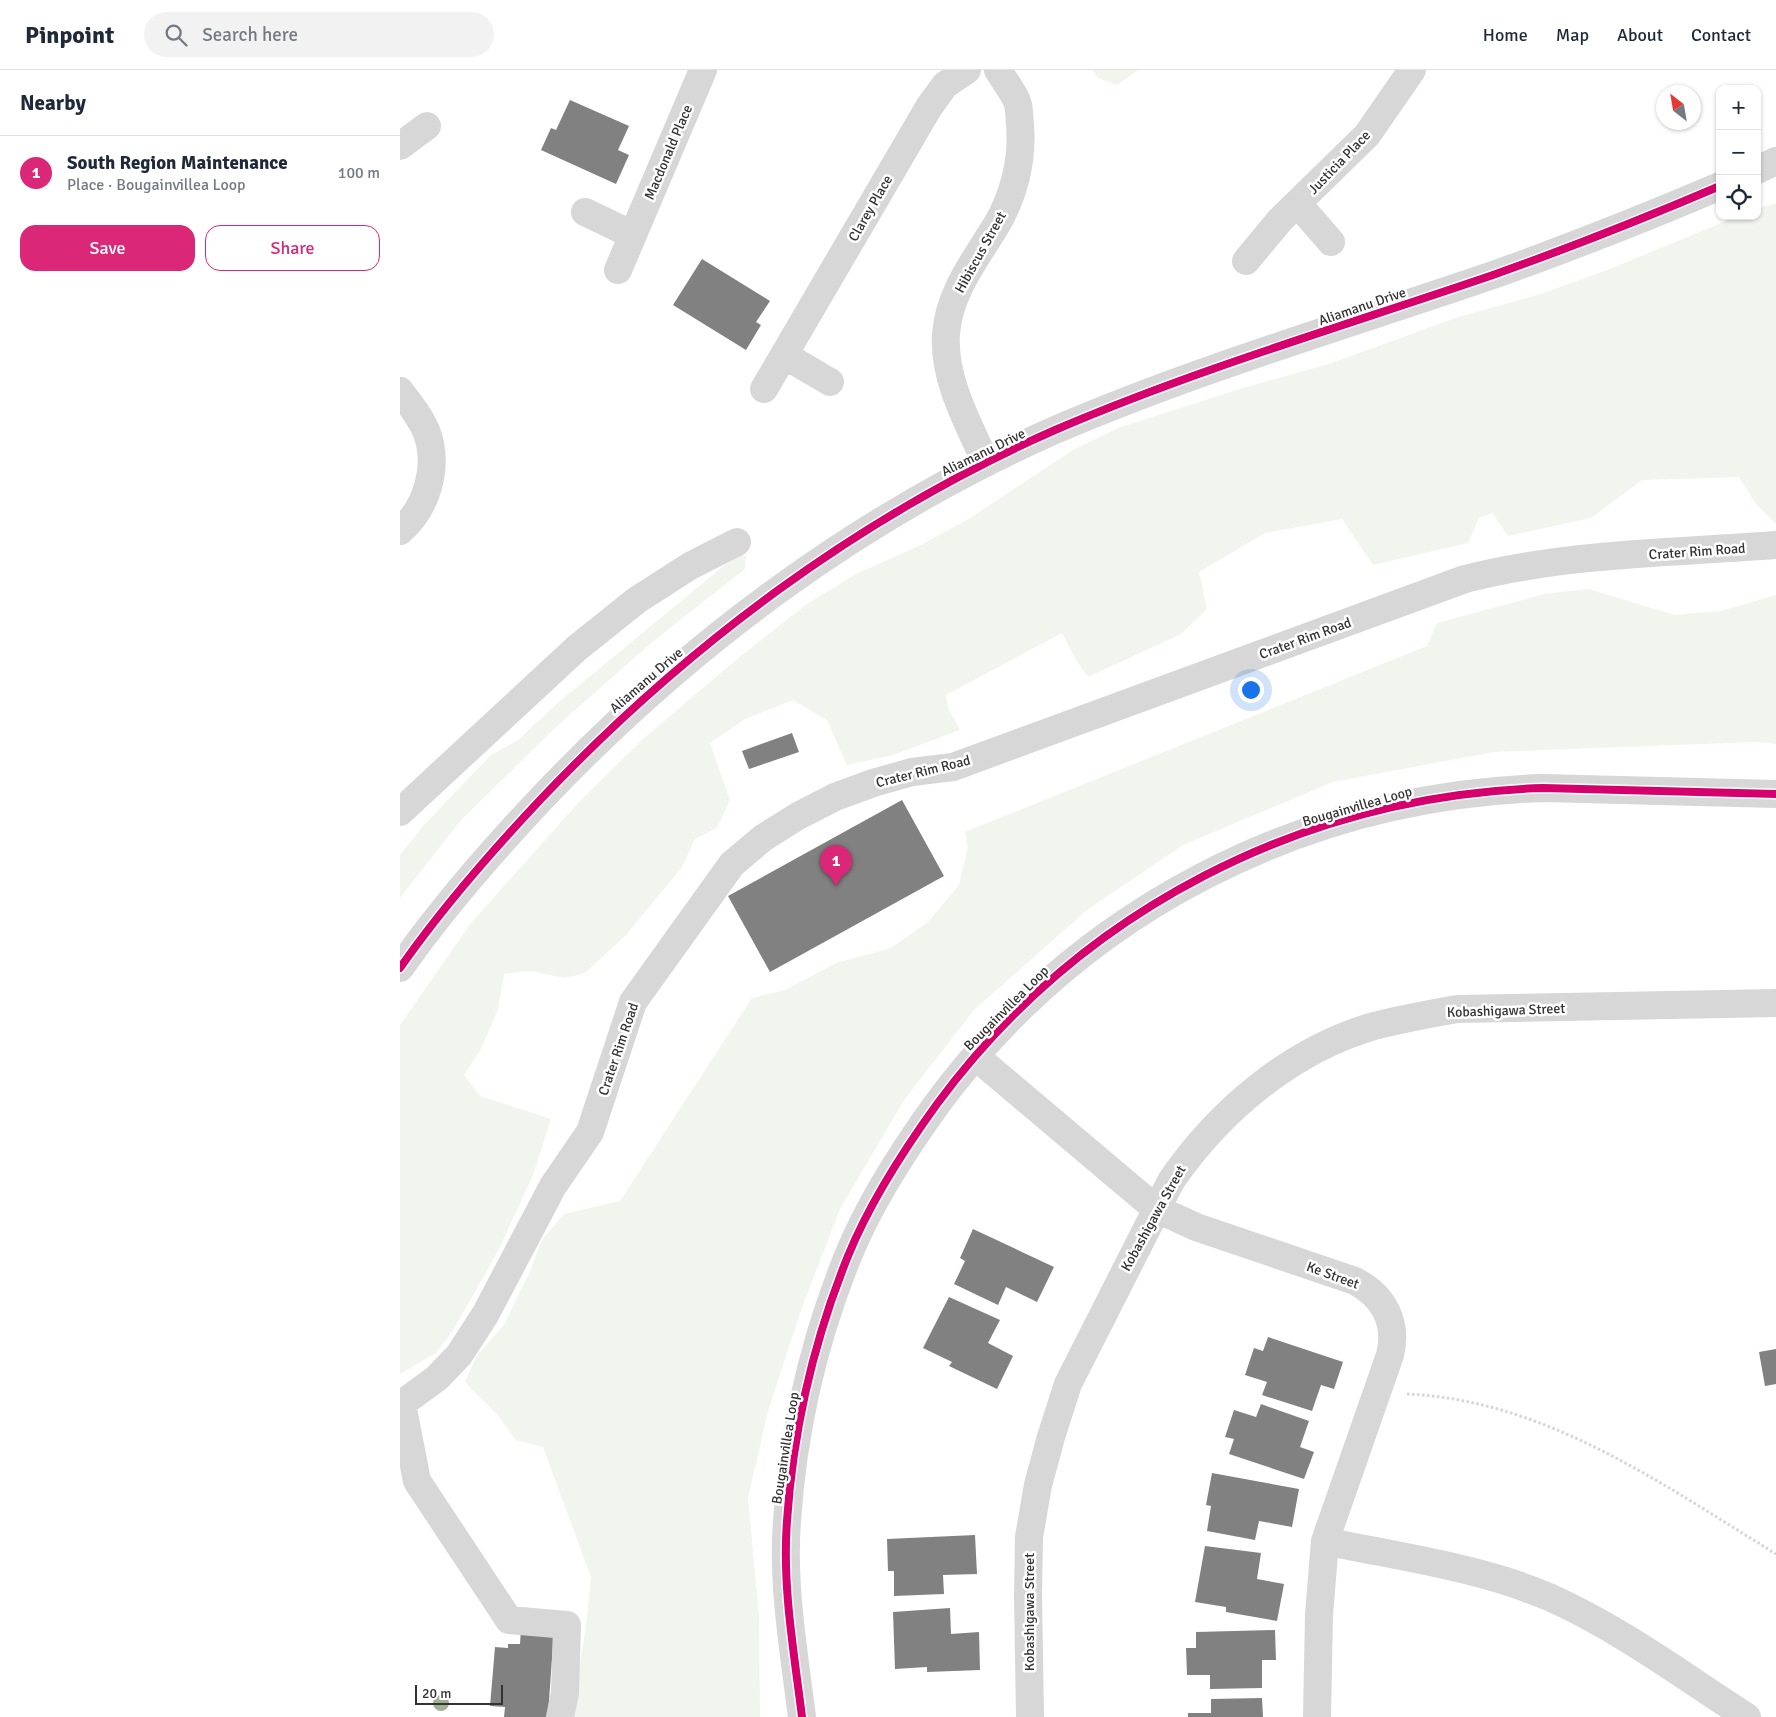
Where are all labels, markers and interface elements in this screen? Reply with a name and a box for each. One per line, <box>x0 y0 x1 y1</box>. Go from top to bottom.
search box <box>144 12 494 57</box>
text: Pinpoint <box>25 20 114 50</box>
icon: search <box>162 21 190 49</box>
text: Search here <box>202 23 298 47</box>
text: Home <box>1483 24 1528 46</box>
text: Map <box>1556 24 1589 46</box>
text: About <box>1617 24 1663 46</box>
text: Contact <box>1691 24 1751 46</box>
north arrow <box>1656 85 1701 130</box>
map controls <box>1716 85 1761 220</box>
button: + <box>1716 85 1761 130</box>
text: Nearby <box>20 90 86 116</box>
street label: Macdonald Place <box>641 102 696 202</box>
street label: Justicia Place <box>1305 127 1374 198</box>
button: − <box>1716 130 1761 175</box>
text: South Region Maintenance <box>67 151 288 175</box>
text: 1 <box>32 163 40 183</box>
text: 100 m <box>338 163 380 183</box>
street label: Clarey Place <box>845 172 896 244</box>
text: Place · Bougainvillea Loop <box>67 175 246 195</box>
button: locate <box>1716 175 1761 220</box>
street label: Hibiscus Street <box>951 208 1010 296</box>
button: Save <box>20 225 195 271</box>
button: Share <box>205 225 380 271</box>
street label: Aliamanu Drive <box>1316 284 1408 329</box>
street label: Aliamanu Drive <box>938 425 1028 480</box>
street label: Crater Rim Road <box>1648 540 1746 563</box>
street label: Crater Rim Road <box>1257 614 1354 663</box>
street label: Aliamanu Drive <box>606 644 686 717</box>
your location <box>1238 677 1264 703</box>
street label: Crater Rim Road <box>874 752 972 791</box>
street label: Bougainvillea Loop <box>1300 783 1414 830</box>
pin: 1 <box>820 845 852 886</box>
street label: Bougainvillea Loop <box>960 962 1052 1054</box>
street label: Kobashigawa Street <box>1447 1000 1566 1021</box>
street label: Crater Rim Road <box>595 1001 642 1098</box>
street label: Kobashigawa Street <box>1117 1162 1190 1274</box>
street label: Ke Street <box>1304 1258 1362 1293</box>
street label: Bougainvillea Loop <box>768 1391 803 1505</box>
street label: Kobashigawa Street <box>1021 1553 1038 1671</box>
scale bar <box>415 1682 502 1705</box>
text: 20 m <box>422 1685 451 1702</box>

